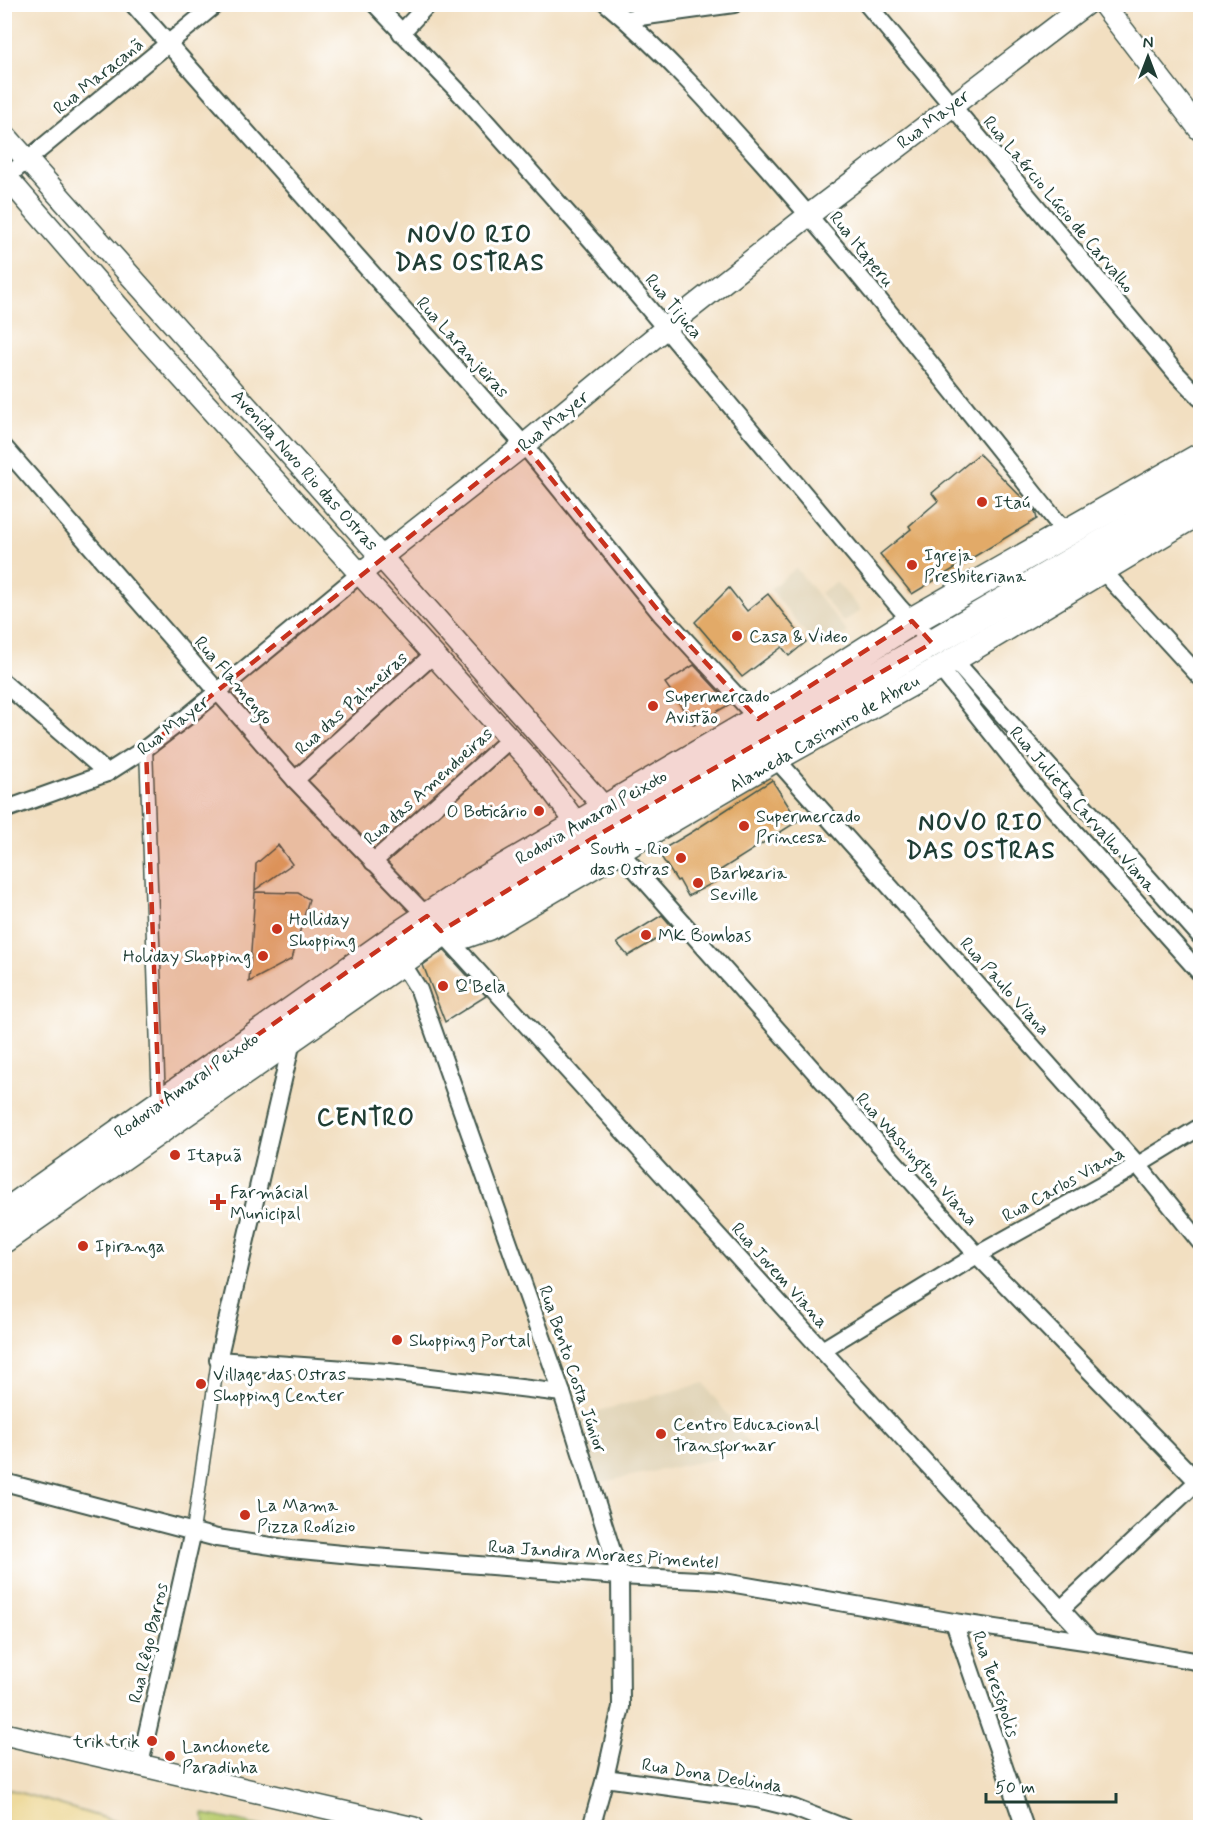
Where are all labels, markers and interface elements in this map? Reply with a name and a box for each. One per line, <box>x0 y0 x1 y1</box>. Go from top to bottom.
north arrow <box>1118 27 1178 87</box>
street label: Rua Maracanã <box>48 33 149 121</box>
text: N <box>1143 33 1153 54</box>
street label: Rua Mayer <box>892 84 975 155</box>
street label: Rua Laércio Lúcio de Carvalho <box>977 111 1140 298</box>
street label: Rua Itaperu <box>823 207 899 293</box>
district label: NOVO RIO DAS OSTRAS <box>395 220 545 279</box>
street label: Rua Tijuca <box>639 269 707 344</box>
street label: Rua Laranjeiras <box>410 292 514 403</box>
street label: Avenida Novo Rio das Ostras <box>225 385 383 556</box>
street label: Rua Mayer <box>513 385 595 458</box>
place label: Itaú <box>994 491 1030 515</box>
marker: Itaú <box>975 495 989 509</box>
place label: Igreja Presbiteriana <box>924 544 1026 589</box>
marker: Igreja Presbiteriana <box>905 558 919 572</box>
place label: Casa & Video <box>749 625 848 649</box>
marker: Casa & Video <box>730 629 744 643</box>
street label: Rua Flamengo <box>187 631 278 731</box>
street label: Rua das Palmeiras <box>290 647 413 761</box>
street label: Alameda Casimiro de Abreu <box>725 670 924 798</box>
place label: Supermercado Avistão <box>665 685 770 730</box>
street label: Rua Mayer <box>133 690 215 762</box>
marker: Supermercado Avistão <box>646 699 660 713</box>
street label: Rua das Amendoeiras <box>359 722 498 851</box>
street label: Rua Julieta Carvalho Viana <box>1004 722 1161 898</box>
street label: Rodovia Amaral Peixoto <box>511 765 672 871</box>
place label: O Boticário <box>447 800 527 824</box>
marker: O Boticário <box>532 804 546 818</box>
place label: Supermercado Princesa <box>756 805 861 850</box>
district label: NOVO RIO DAS OSTRAS <box>906 808 1056 867</box>
marker: Supermercado Princesa <box>737 819 751 833</box>
place label: South - Rio das Ostras <box>590 837 669 882</box>
marker: South - Rio das Ostras <box>674 851 688 865</box>
place label: Barbearia Seville <box>710 862 787 907</box>
marker: Barbearia Seville <box>691 876 705 890</box>
place label: Holliday Shopping <box>289 908 356 953</box>
marker: Holliday Shopping <box>270 922 284 936</box>
place label: MK Bombas <box>658 924 751 948</box>
marker: MK Bombas <box>639 928 653 942</box>
street label: Rua Paulo Viana <box>954 932 1055 1041</box>
place label: Holiday Shopping <box>123 945 251 969</box>
marker: Holiday Shopping <box>256 949 270 963</box>
place label: Q'Bela <box>455 975 506 999</box>
marker: Q'Bela <box>436 979 450 993</box>
street label: Rodovia Amaral Peixoto <box>109 1027 264 1145</box>
street label: Rua Washington Viana <box>848 1088 983 1233</box>
district label: CENTRO <box>317 1103 415 1134</box>
street label: Rua Carlos Viana <box>998 1141 1129 1228</box>
place label: Itapuã <box>187 1144 242 1168</box>
marker: Itapuã <box>168 1148 182 1162</box>
place label: Farmácial Municipal <box>230 1181 308 1226</box>
marker: Farmácial Municipal <box>211 1195 225 1209</box>
street label: Rua Jovem Viana <box>725 1218 833 1334</box>
place label: Ipiranga <box>95 1235 165 1259</box>
marker: Ipiranga <box>76 1239 90 1253</box>
street label: Rua Bento Costa Júnior <box>532 1282 612 1457</box>
place label: Shopping Portal <box>409 1329 531 1353</box>
marker: Shopping Portal <box>390 1333 404 1347</box>
place label: Village das Ostras Shopping Center <box>213 1363 346 1408</box>
marker: Village das Ostras Shopping Center <box>194 1377 208 1391</box>
place label: Centro Educacional Transformar <box>673 1413 819 1460</box>
marker: Centro Educacional Transformar <box>654 1427 668 1441</box>
place label: La Mama Pizza Rodízio <box>257 1494 355 1539</box>
marker: La Mama Pizza Rodízio <box>238 1508 252 1522</box>
street label: Rua Jandira Moraes Pimentel <box>487 1535 719 1575</box>
street label: Rua Rêgo Barros <box>123 1581 174 1706</box>
street label: Rua Teresópolis <box>966 1628 1025 1741</box>
place label: trik trik <box>72 1730 140 1754</box>
marker: trik trik <box>145 1734 159 1748</box>
place label: Lanchonete Paradinha <box>182 1735 270 1780</box>
marker: Lanchonete Paradinha <box>163 1749 177 1763</box>
street label: Rua Dona Deolinda <box>640 1753 784 1799</box>
scale bar <box>986 1766 1116 1804</box>
text: 50 m <box>995 1776 1035 1800</box>

